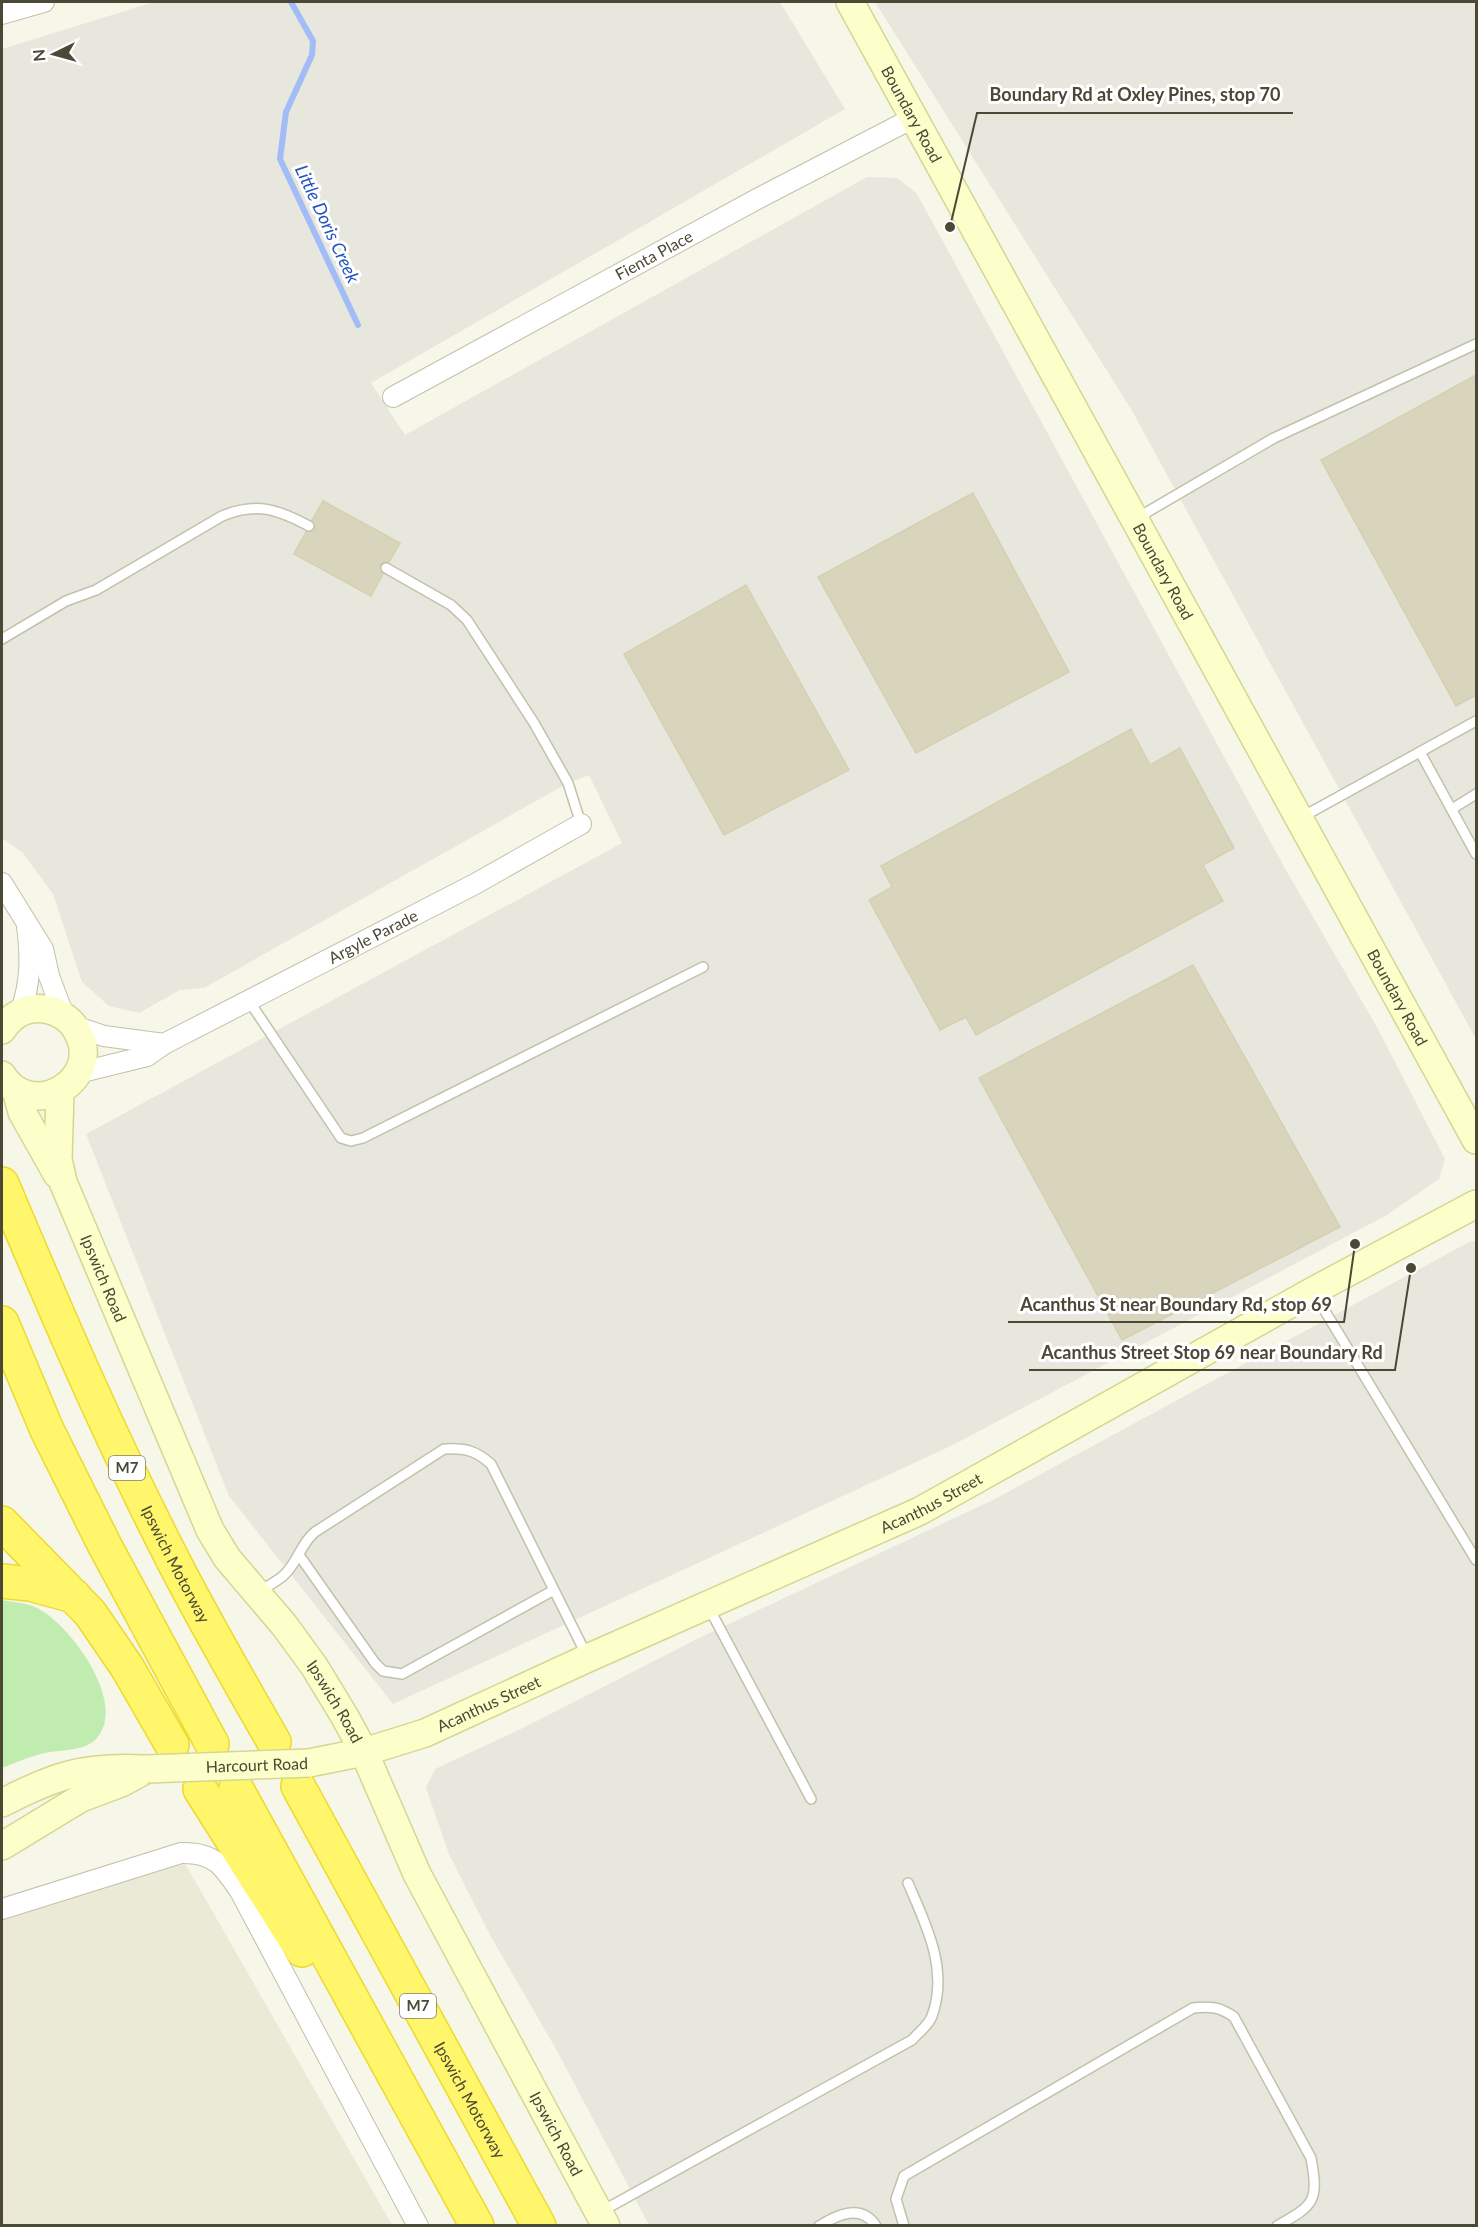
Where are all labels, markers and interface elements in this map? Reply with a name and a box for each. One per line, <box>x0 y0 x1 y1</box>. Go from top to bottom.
north arrow <box>24 24 84 84</box>
text: N <box>29 48 49 62</box>
street label: Boundary Road <box>878 62 946 166</box>
callout: Boundary Rd at Oxley Pines, stop 70 <box>977 77 1293 113</box>
text: Boundary Rd at Oxley Pines, stop 70 <box>990 83 1280 105</box>
water label: Little Doris Creek <box>291 161 365 287</box>
street label: Fienta Place <box>612 226 696 283</box>
street label: Boundary Road <box>1130 520 1198 623</box>
street label: Argyle Parade <box>325 905 421 967</box>
street label: Boundary Road <box>1364 945 1432 1049</box>
street label: Ipswich Road <box>77 1232 131 1324</box>
callout: Acanthus St near Boundary Rd, stop 69 <box>1008 1286 1344 1322</box>
text: Acanthus St near Boundary Rd, stop 69 <box>1019 1293 1332 1315</box>
callout: Acanthus Street Stop 69 near Boundary Rd <box>1029 1334 1395 1370</box>
text: Acanthus Street Stop 69 near Boundary Rd <box>1040 1341 1383 1363</box>
road number: M7 <box>109 1456 145 1480</box>
street label: Acanthus Street <box>877 1468 985 1536</box>
street label: Ipswich Motorway <box>138 1502 215 1627</box>
street label: Ipswich Road <box>304 1656 367 1746</box>
street label: Acanthus Street <box>434 1671 543 1735</box>
street label: Harcourt Road <box>206 1753 308 1776</box>
road number: M7 <box>400 1994 436 2018</box>
street label: Ipswich Motorway <box>431 2038 510 2162</box>
street label: Ipswich Road <box>526 2088 587 2179</box>

